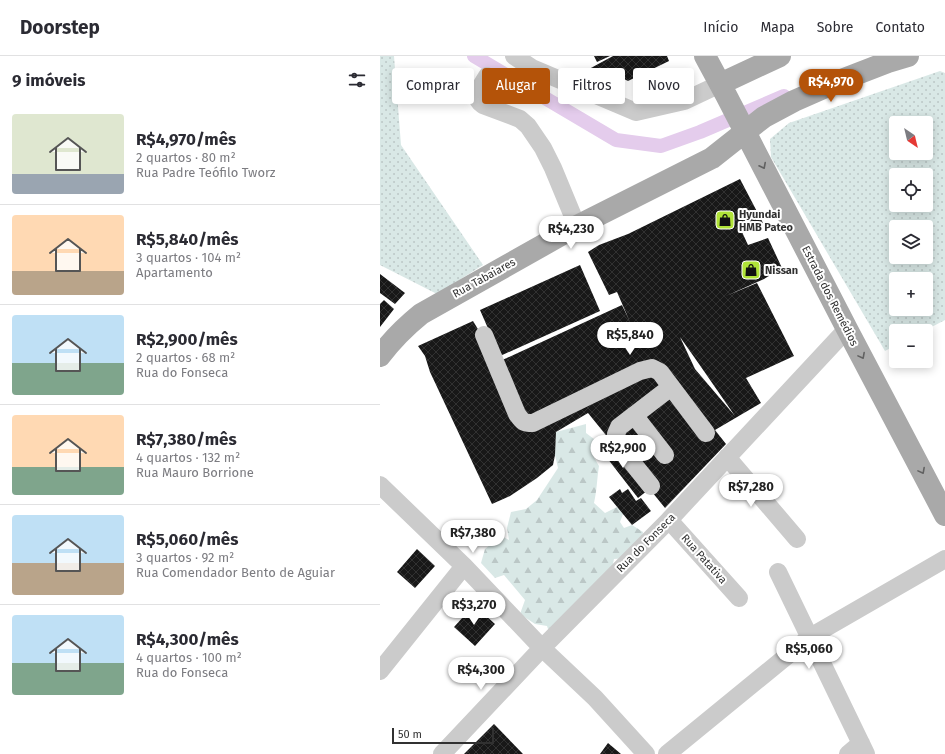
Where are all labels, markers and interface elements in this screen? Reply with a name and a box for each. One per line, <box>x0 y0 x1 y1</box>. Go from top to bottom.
text: Doorstep <box>20 16 100 39</box>
text: Início <box>703 19 738 36</box>
text: Mapa <box>760 19 795 36</box>
text: Sobre <box>817 19 853 36</box>
text: Contato <box>875 19 925 36</box>
chip: Comprar <box>392 68 474 104</box>
chip: Alugar <box>482 68 550 104</box>
chip: Filtros <box>558 68 625 104</box>
chip: Novo <box>633 68 694 104</box>
icon: filters <box>346 69 368 91</box>
pin: R$4,970 <box>794 69 868 103</box>
text: 9 imóveis <box>12 70 85 91</box>
text: R$4,970 <box>808 74 854 89</box>
north arrow <box>889 116 933 160</box>
map controls <box>889 116 933 368</box>
text: R$4,970/mês <box>136 129 236 150</box>
icon: home <box>44 130 92 178</box>
text: 2 quartos · 80 m² <box>136 150 236 165</box>
one-way arrow <box>758 162 766 170</box>
text: Rua Padre Teófilo Tworz <box>136 165 276 180</box>
button: locate <box>889 168 933 212</box>
place label: Hyundai HMB Pateo <box>739 208 794 234</box>
shop icon: Hyundai HMB Pateo <box>714 209 736 231</box>
pin: R$4,230 <box>534 216 608 250</box>
button: layers <box>889 220 933 264</box>
text: R$4,230 <box>548 221 594 236</box>
text: R$5,840/mês <box>136 229 239 250</box>
icon: home <box>44 231 92 279</box>
street label: Estrada dos Remédios <box>799 244 861 348</box>
text: 3 quartos · 104 m² <box>136 250 241 265</box>
street label: Rua Tabaiares <box>450 255 518 301</box>
shop icon: Nissan <box>740 259 762 281</box>
place label: Nissan <box>765 264 798 277</box>
text: Apartamento <box>136 265 213 280</box>
button: + <box>889 272 933 316</box>
pin: R$5,840 <box>593 322 667 356</box>
button: − <box>889 324 933 368</box>
text: R$5,840 <box>606 327 654 342</box>
text: R$2,900/mês <box>136 329 238 350</box>
icon: home <box>44 331 92 379</box>
text: 2 quartos · 68 m² <box>136 350 235 365</box>
one-way arrow <box>857 352 864 360</box>
text: Rua do Fonseca <box>136 365 228 380</box>
text: R$7,380/mês <box>136 429 237 450</box>
icon: home <box>44 431 92 479</box>
pin: R$2,900 <box>586 435 660 469</box>
text: R$2,900 <box>600 440 646 455</box>
text: 4 quartos · 132 m² <box>136 450 240 465</box>
text: Rua Mauro Borrione <box>136 465 254 480</box>
one-way arrow <box>917 467 925 475</box>
pin: R$7,280 <box>714 474 788 508</box>
text: R$7,280 <box>728 479 774 494</box>
street label: Rua do Fonseca <box>614 511 678 575</box>
pin: R$7,380 <box>436 520 510 554</box>
text: R$7,380 <box>450 525 496 540</box>
text: R$5,060/mês <box>136 529 238 550</box>
icon: home <box>44 531 92 579</box>
street label: Rua Patativa <box>678 532 730 586</box>
text: 3 quartos · 92 m² <box>136 550 234 565</box>
text: Rua Comendador Bento de Aguiar <box>136 565 335 580</box>
pin: R$3,270 <box>437 592 511 626</box>
text: R$3,270 <box>451 597 497 612</box>
text: R$4,300/mês <box>136 629 239 650</box>
icon: home <box>44 631 92 679</box>
pin: R$5,060 <box>772 636 846 670</box>
text: R$5,060 <box>785 641 833 656</box>
text: 4 quartos · 100 m² <box>136 650 242 665</box>
pin: R$4,300 <box>444 657 518 691</box>
text: R$4,300 <box>457 662 505 677</box>
text: Rua do Fonseca <box>136 665 228 680</box>
scale bar <box>392 726 494 745</box>
text: 50 m <box>398 728 422 741</box>

